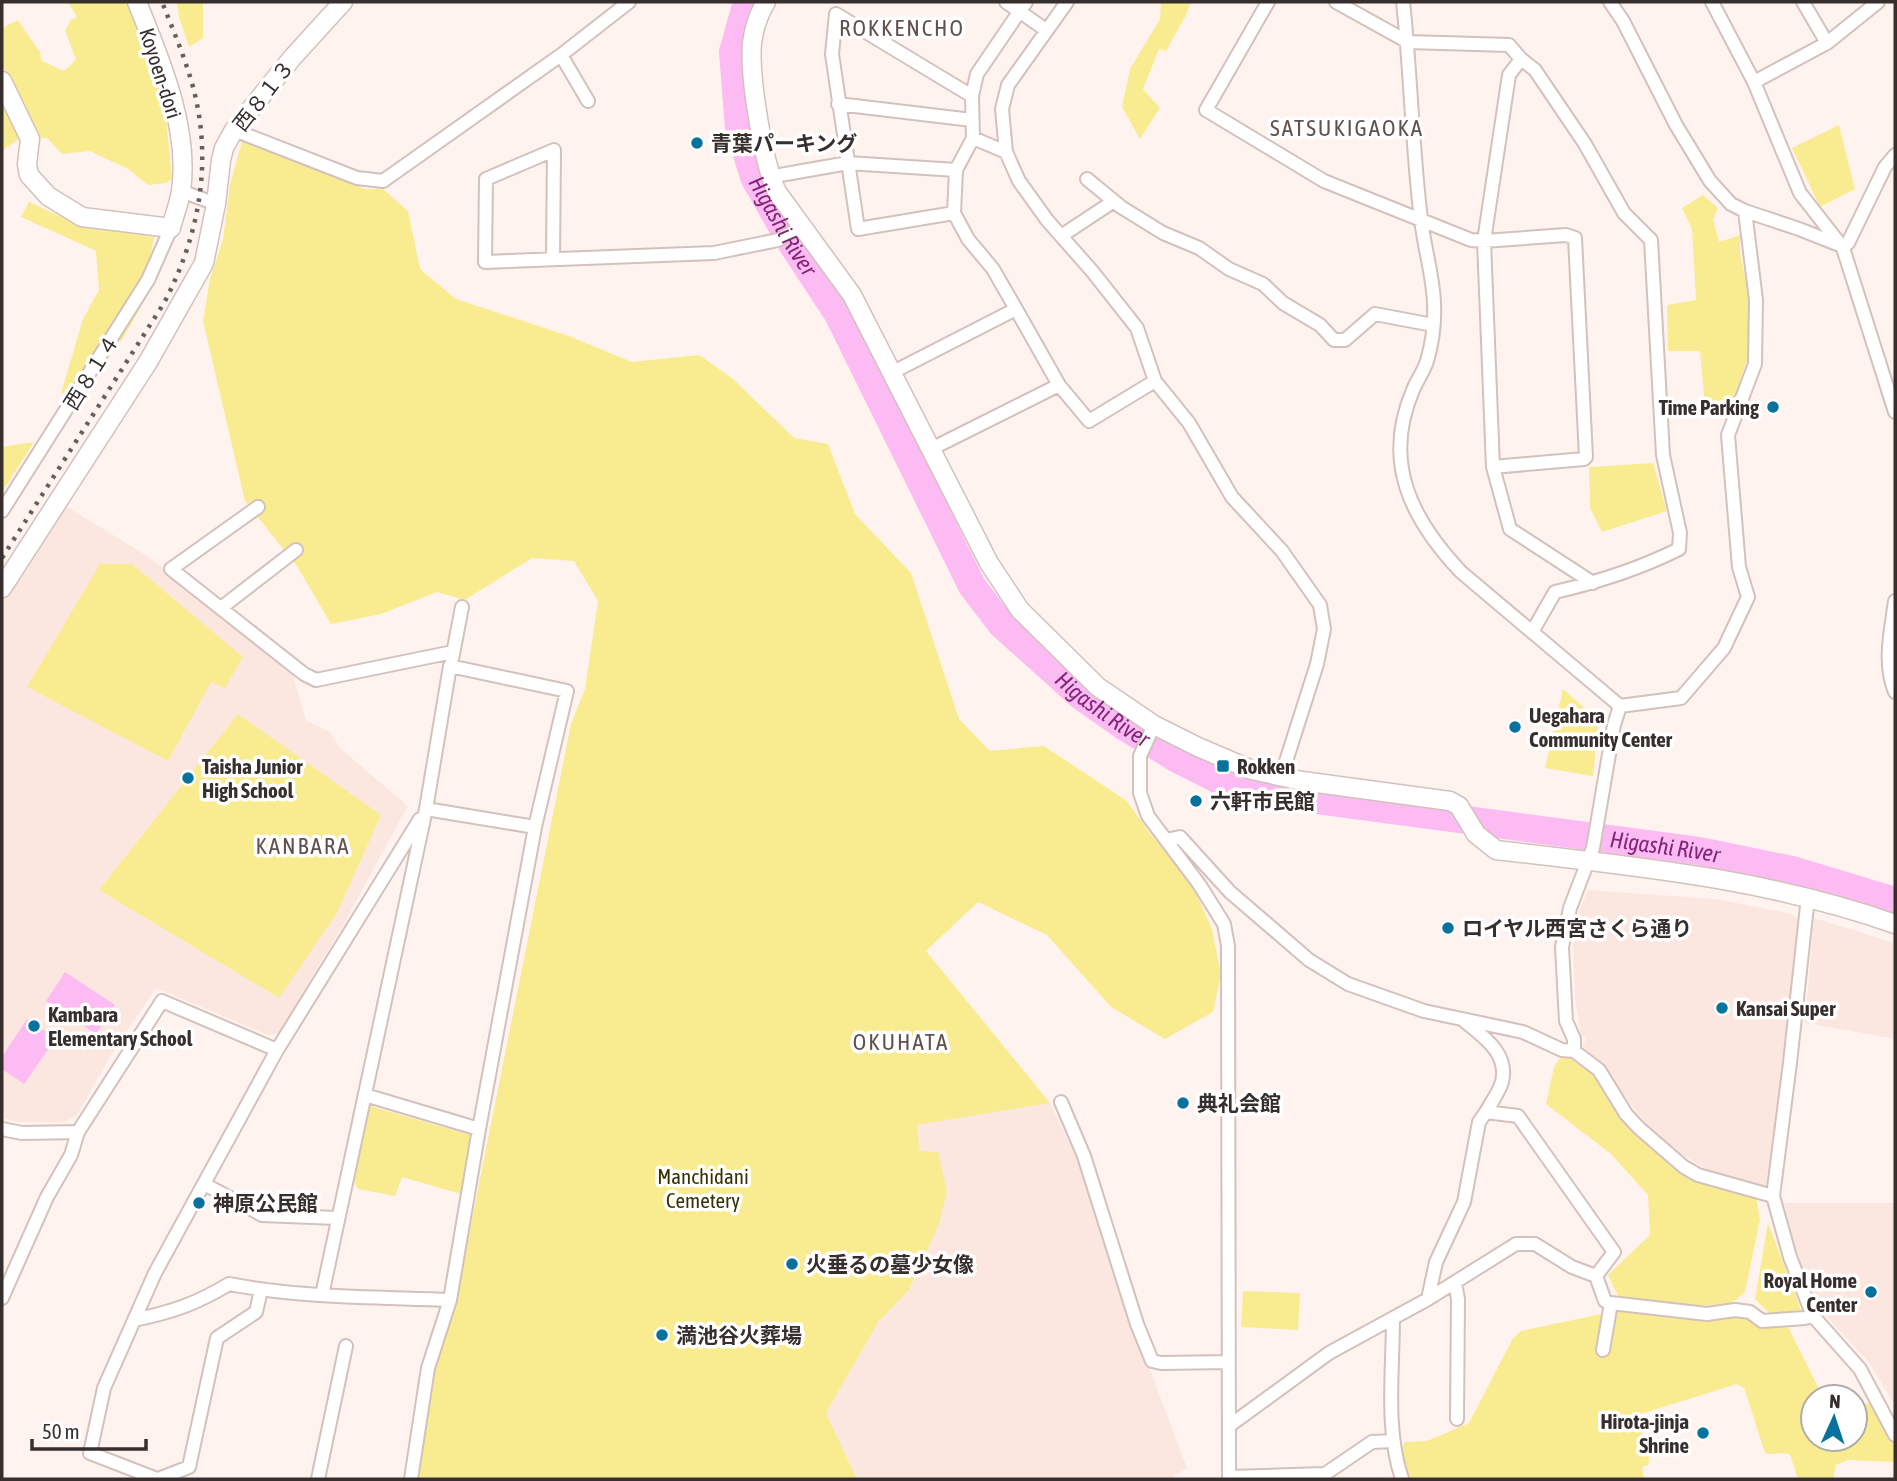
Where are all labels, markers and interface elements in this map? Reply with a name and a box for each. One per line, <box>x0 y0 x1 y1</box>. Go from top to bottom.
district label: ROKKENCHO <box>839 15 965 41</box>
street label: Koyoen-dori <box>135 25 187 121</box>
street label: 西８１３ <box>228 55 298 135</box>
district label: SATSUKIGAOKA <box>1270 115 1424 141</box>
place label: 青葉パーキング <box>711 131 857 155</box>
marker: 青葉パーキング <box>689 135 705 151</box>
water label: Higashi River <box>743 172 823 281</box>
street label: 西８１４ <box>59 330 123 414</box>
place label: Time Parking <box>1659 395 1760 419</box>
marker: Time Parking <box>1765 399 1781 415</box>
water label: Higashi River <box>1050 666 1156 753</box>
place label: Uegahara Community Center <box>1529 703 1673 751</box>
marker: Uegahara Community Center <box>1507 719 1523 735</box>
place label: Taisha Junior High School <box>202 754 303 802</box>
place label: Rokken <box>1237 754 1295 778</box>
marker: Rokken <box>1215 758 1231 774</box>
marker: Taisha Junior High School <box>180 770 196 786</box>
place label: 六軒市民館 <box>1210 789 1315 813</box>
marker: 六軒市民館 <box>1188 793 1204 809</box>
water label: Higashi River <box>1608 826 1723 868</box>
district label: KANBARA <box>255 833 351 859</box>
place label: ロイヤル西宮さくら通り <box>1462 916 1692 940</box>
marker: ロイヤル西宮さくら通り <box>1440 920 1456 936</box>
place label: Kansai Super <box>1736 996 1836 1020</box>
marker: Kansai Super <box>1714 1000 1730 1016</box>
place label: Kambara Elementary School <box>48 1002 193 1050</box>
marker: Kambara Elementary School <box>26 1018 42 1034</box>
district label: OKUHATA <box>853 1029 949 1055</box>
place label: 典礼会館 <box>1197 1091 1281 1115</box>
marker: 典礼会館 <box>1175 1095 1191 1111</box>
park label: Manchidani Cemetery <box>657 1164 749 1212</box>
place label: 神原公民館 <box>213 1191 318 1215</box>
marker: 神原公民館 <box>191 1195 207 1211</box>
place label: 火垂るの墓少女像 <box>806 1252 974 1276</box>
marker: 火垂るの墓少女像 <box>784 1256 800 1272</box>
place label: Royal Home Center <box>1763 1268 1858 1316</box>
marker: Royal Home Center <box>1863 1284 1879 1300</box>
place label: 満池谷火葬場 <box>676 1323 802 1347</box>
marker: 満池谷火葬場 <box>654 1327 670 1343</box>
north arrow <box>1799 1383 1869 1453</box>
text: N <box>1829 1390 1841 1412</box>
scale bar <box>32 1408 145 1452</box>
place label: Hirota-jinja Shrine <box>1600 1409 1689 1457</box>
text: 50 m <box>42 1419 80 1443</box>
marker: Hirota-jinja Shrine <box>1695 1425 1711 1441</box>

